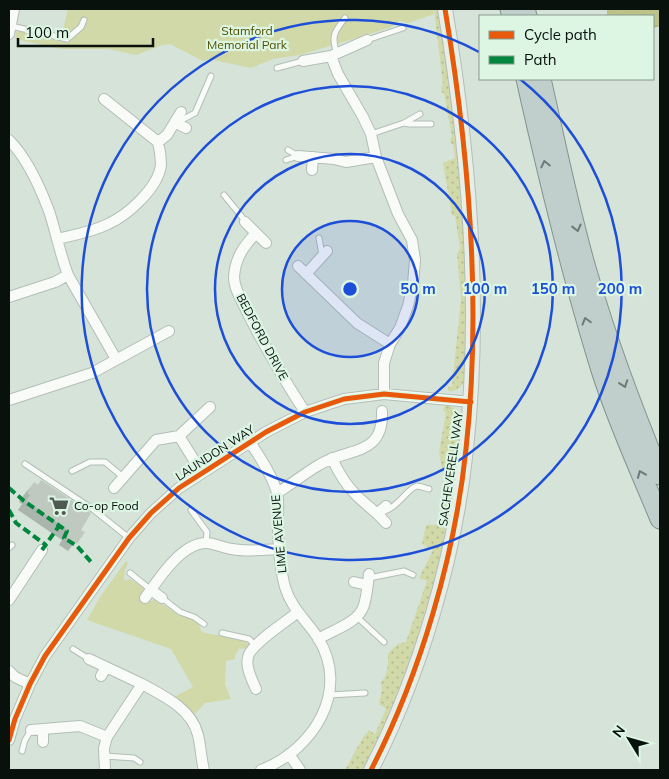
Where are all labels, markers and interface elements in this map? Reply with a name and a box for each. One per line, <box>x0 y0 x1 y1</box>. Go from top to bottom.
scale bar <box>18 15 152 47</box>
legend <box>479 15 654 80</box>
text: 100 m <box>25 23 69 42</box>
park label: Stamford Memorial Park <box>207 23 288 52</box>
text: Cycle path <box>524 25 597 44</box>
text: Path <box>524 50 556 69</box>
one-way arrow <box>541 159 551 168</box>
one-way arrow <box>571 224 581 232</box>
text: 50 m <box>400 279 436 298</box>
text: 100 m <box>463 279 507 298</box>
text: 150 m <box>531 279 575 298</box>
text: 200 m <box>598 279 642 298</box>
centre of rings <box>341 280 359 298</box>
street label: BEDFORD DRIVE <box>233 291 292 383</box>
one-way arrow <box>582 317 592 325</box>
one-way arrow <box>617 379 628 388</box>
street label: SACHEVERELL WAY <box>435 410 466 527</box>
street label: LAUNDON WAY <box>172 421 258 484</box>
one-way arrow <box>637 470 647 478</box>
street label: LIME AVENUE <box>268 494 289 574</box>
supermarket icon: Co-op Food <box>48 495 70 517</box>
place label: Co-op Food <box>74 498 139 513</box>
north arrow <box>604 714 654 764</box>
text: N <box>608 722 629 741</box>

